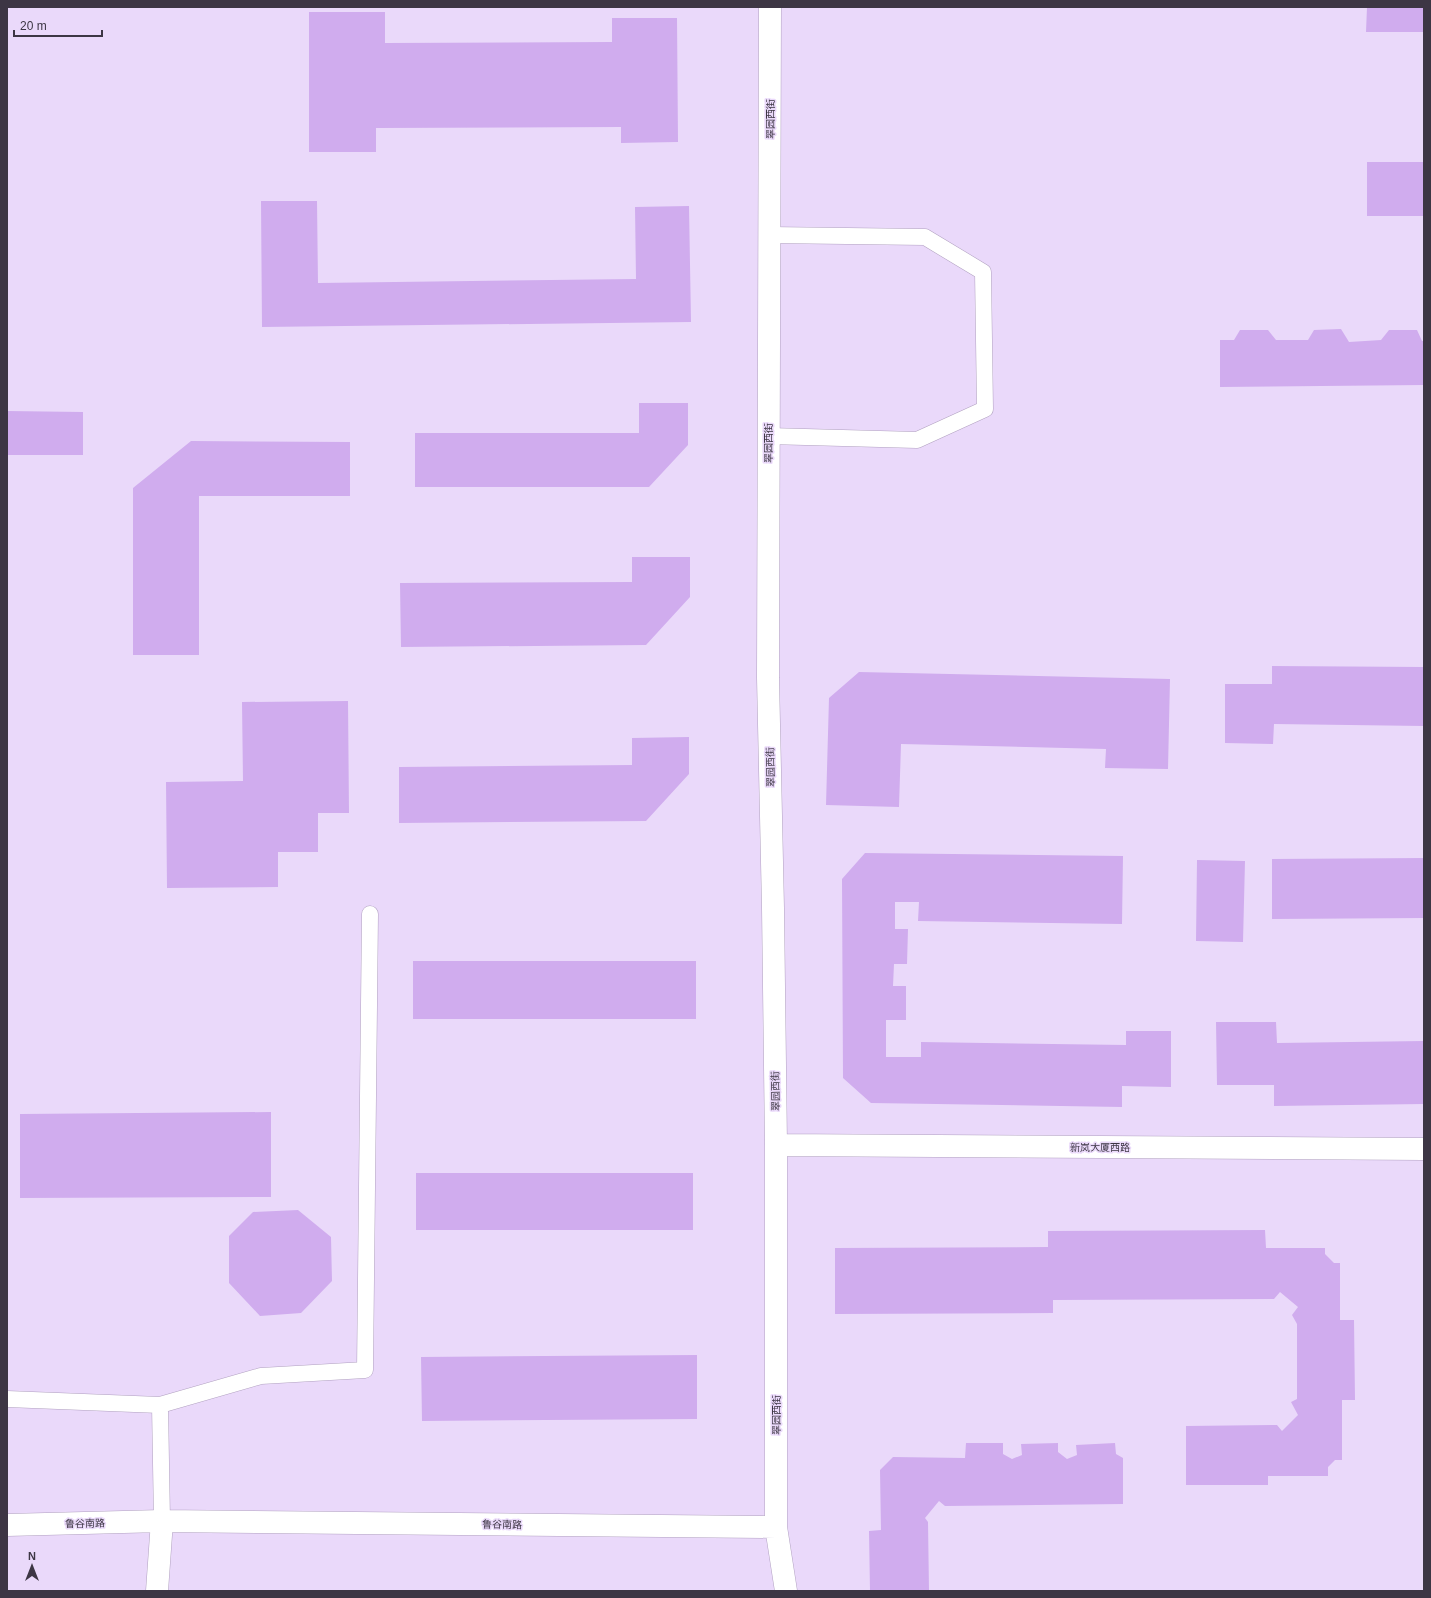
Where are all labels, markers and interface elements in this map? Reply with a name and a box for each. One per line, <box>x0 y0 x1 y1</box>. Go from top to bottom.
scale bar <box>14 12 102 38</box>
text: 20 m <box>20 19 47 33</box>
street label: 翠园西街 <box>765 99 776 139</box>
street label: 翠园西街 <box>763 423 774 463</box>
street label: 翠园西街 <box>765 747 776 787</box>
street label: 翠园西街 <box>770 1071 781 1111</box>
street label: 新岚大厦西路 <box>1070 1142 1130 1153</box>
street label: 翠园西街 <box>771 1395 782 1435</box>
street label: 鲁谷南路 <box>65 1518 105 1529</box>
street label: 鲁谷南路 <box>482 1519 522 1530</box>
north arrow <box>12 1546 52 1586</box>
text: N <box>28 1550 36 1562</box>

